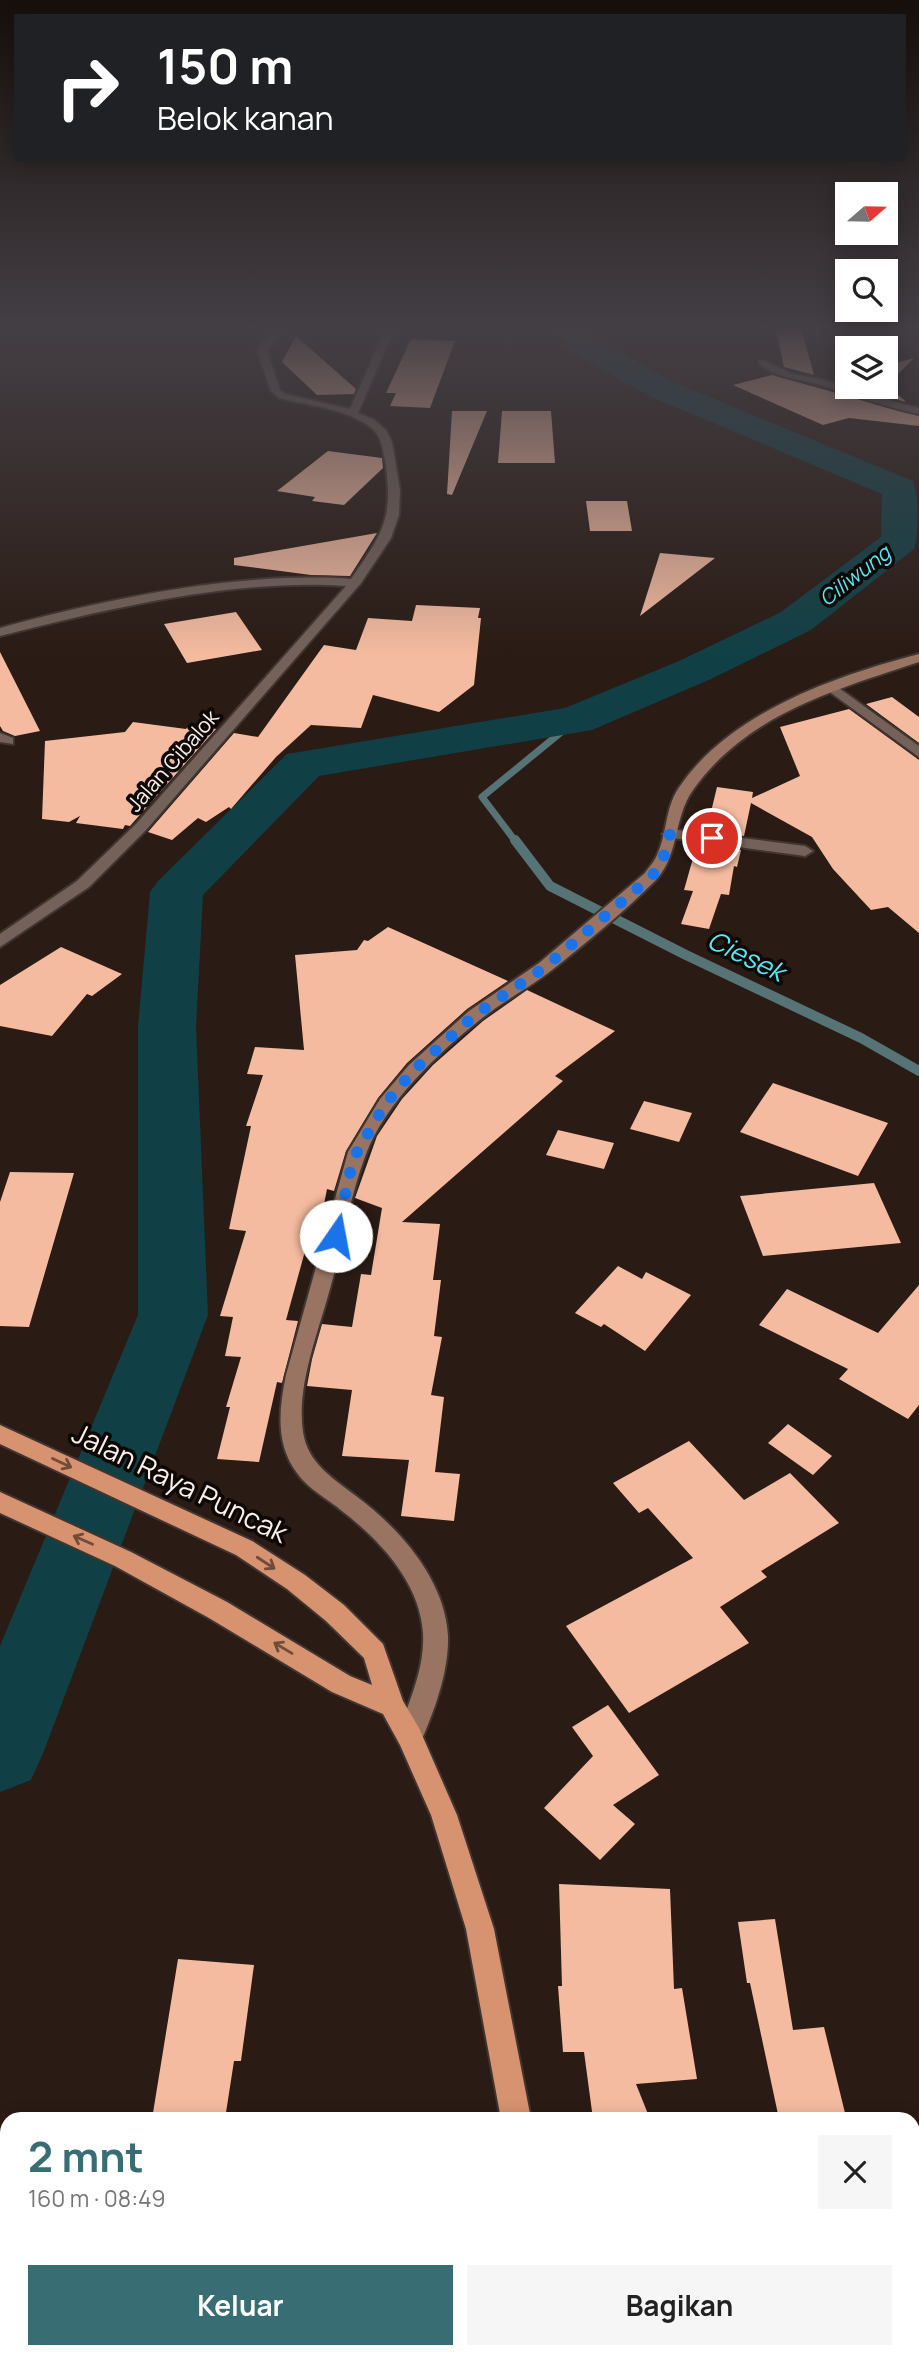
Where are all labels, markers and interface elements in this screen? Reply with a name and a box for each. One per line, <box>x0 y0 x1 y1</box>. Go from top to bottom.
text: 150 m <box>157 32 293 99</box>
icon: right <box>42 42 133 133</box>
text: Belok kanan <box>157 96 333 140</box>
north arrow <box>835 182 898 245</box>
map controls <box>835 182 898 399</box>
button: search <box>835 259 898 322</box>
button: layers <box>835 336 898 399</box>
water label: Ciliwung <box>813 538 897 612</box>
street label: Jalan Cibalok <box>120 703 225 817</box>
pin <box>682 808 742 868</box>
icon: arrive <box>693 819 731 857</box>
water label: Ciesek <box>702 921 795 991</box>
position arrow <box>299 1199 373 1273</box>
street label: Jalan Raya Puncak <box>66 1413 296 1551</box>
one-way arrow <box>51 1457 72 1471</box>
one-way arrow <box>73 1533 94 1546</box>
one-way arrow <box>256 1555 275 1570</box>
one-way arrow <box>274 1641 294 1655</box>
text: 2 mnt <box>28 2127 144 2185</box>
button: close <box>818 2135 892 2209</box>
text: 160 m · 08:49 <box>28 2182 166 2214</box>
button: Keluar <box>28 2265 453 2345</box>
button: Bagikan <box>467 2265 892 2345</box>

